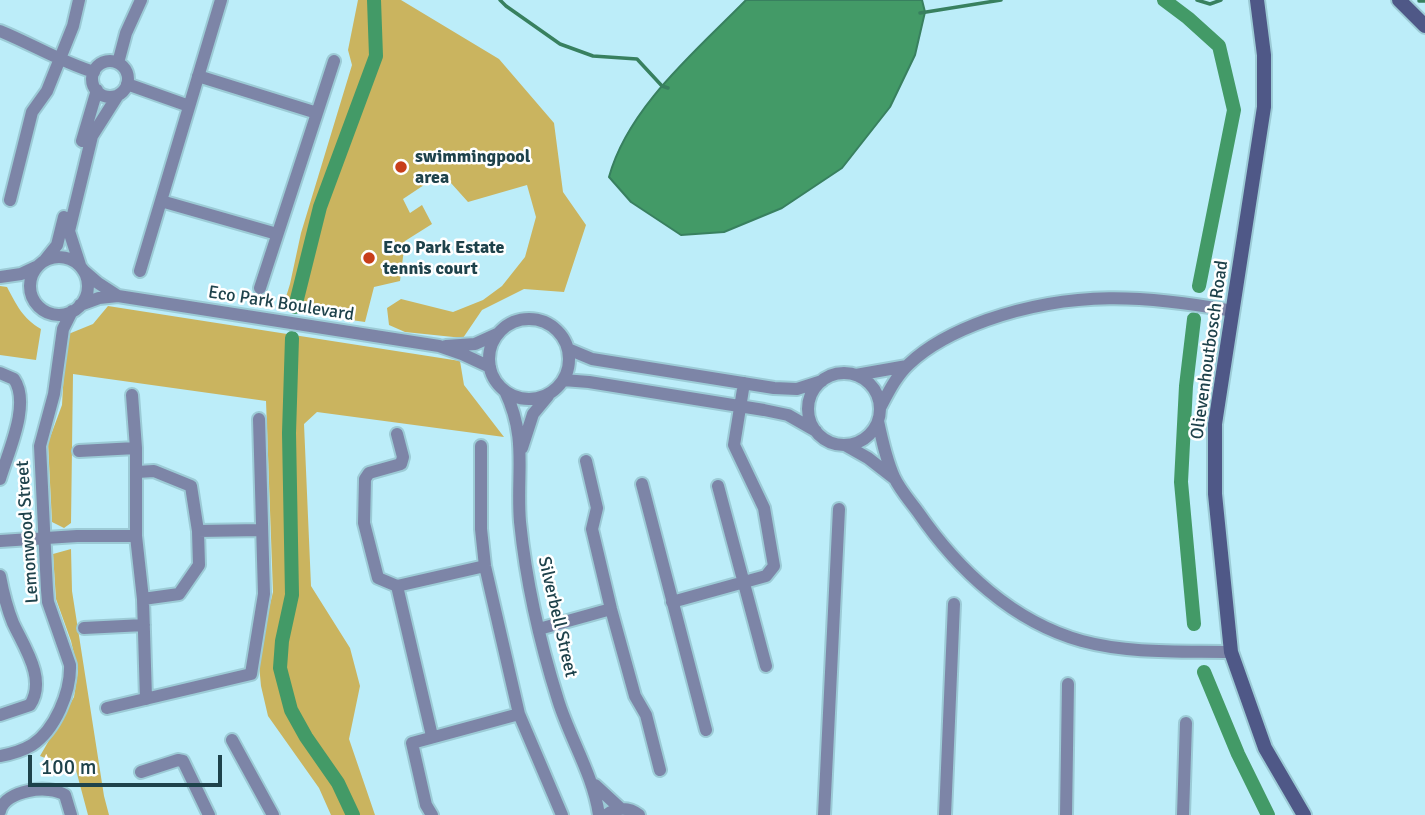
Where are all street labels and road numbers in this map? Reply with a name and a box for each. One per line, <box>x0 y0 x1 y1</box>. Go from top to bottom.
street label: Olievenhoutbosch Road <box>1187 259 1233 441</box>
street label: Eco Park Boulevard <box>206 282 356 326</box>
street label: Lemonwood Street <box>12 460 44 604</box>
street label: Silverbell Street <box>533 554 581 680</box>

